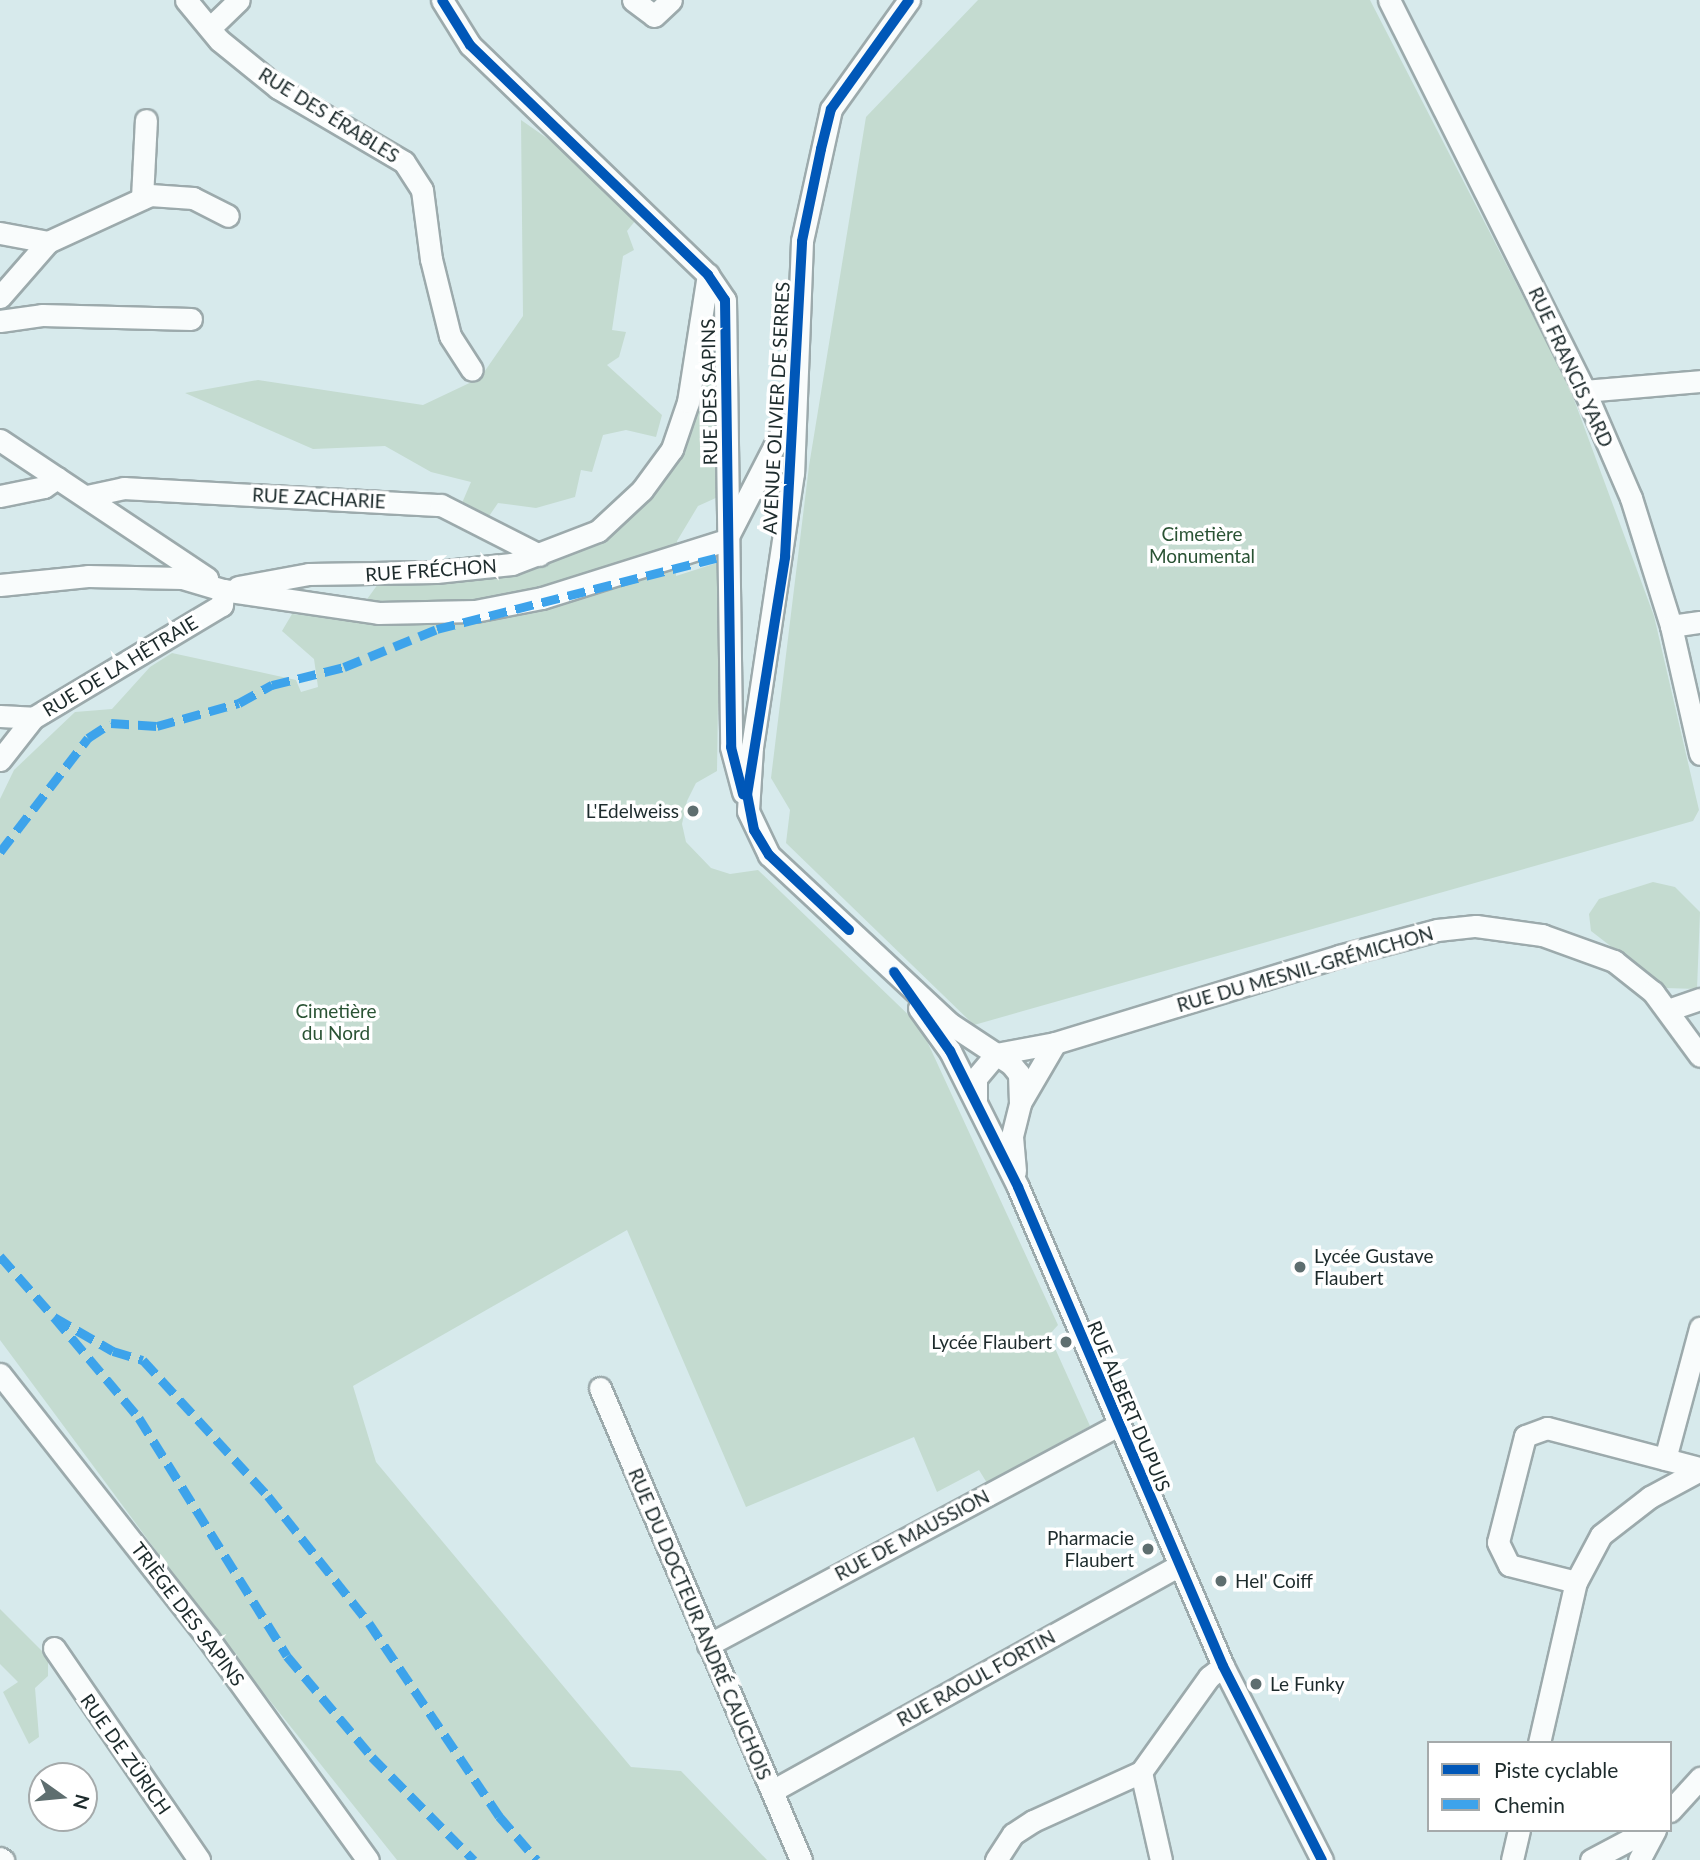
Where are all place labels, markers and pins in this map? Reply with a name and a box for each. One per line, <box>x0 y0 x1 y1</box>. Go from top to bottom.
place label: L'Edelweiss <box>586 800 679 822</box>
marker: L'Edelweiss <box>685 803 701 819</box>
place label: Lycée Gustave Flaubert <box>1314 1245 1434 1289</box>
marker: Lycée Gustave Flaubert <box>1292 1259 1308 1275</box>
place label: Lycée Flaubert <box>931 1331 1052 1353</box>
marker: Lycée Flaubert <box>1058 1334 1074 1350</box>
place label: Pharmacie Flaubert <box>1047 1527 1134 1571</box>
marker: Pharmacie Flaubert <box>1140 1541 1156 1557</box>
place label: Hel' Coiff <box>1235 1570 1313 1592</box>
marker: Hel' Coiff <box>1213 1573 1229 1589</box>
place label: Le Funky <box>1270 1673 1345 1695</box>
marker: Le Funky <box>1248 1676 1264 1692</box>

